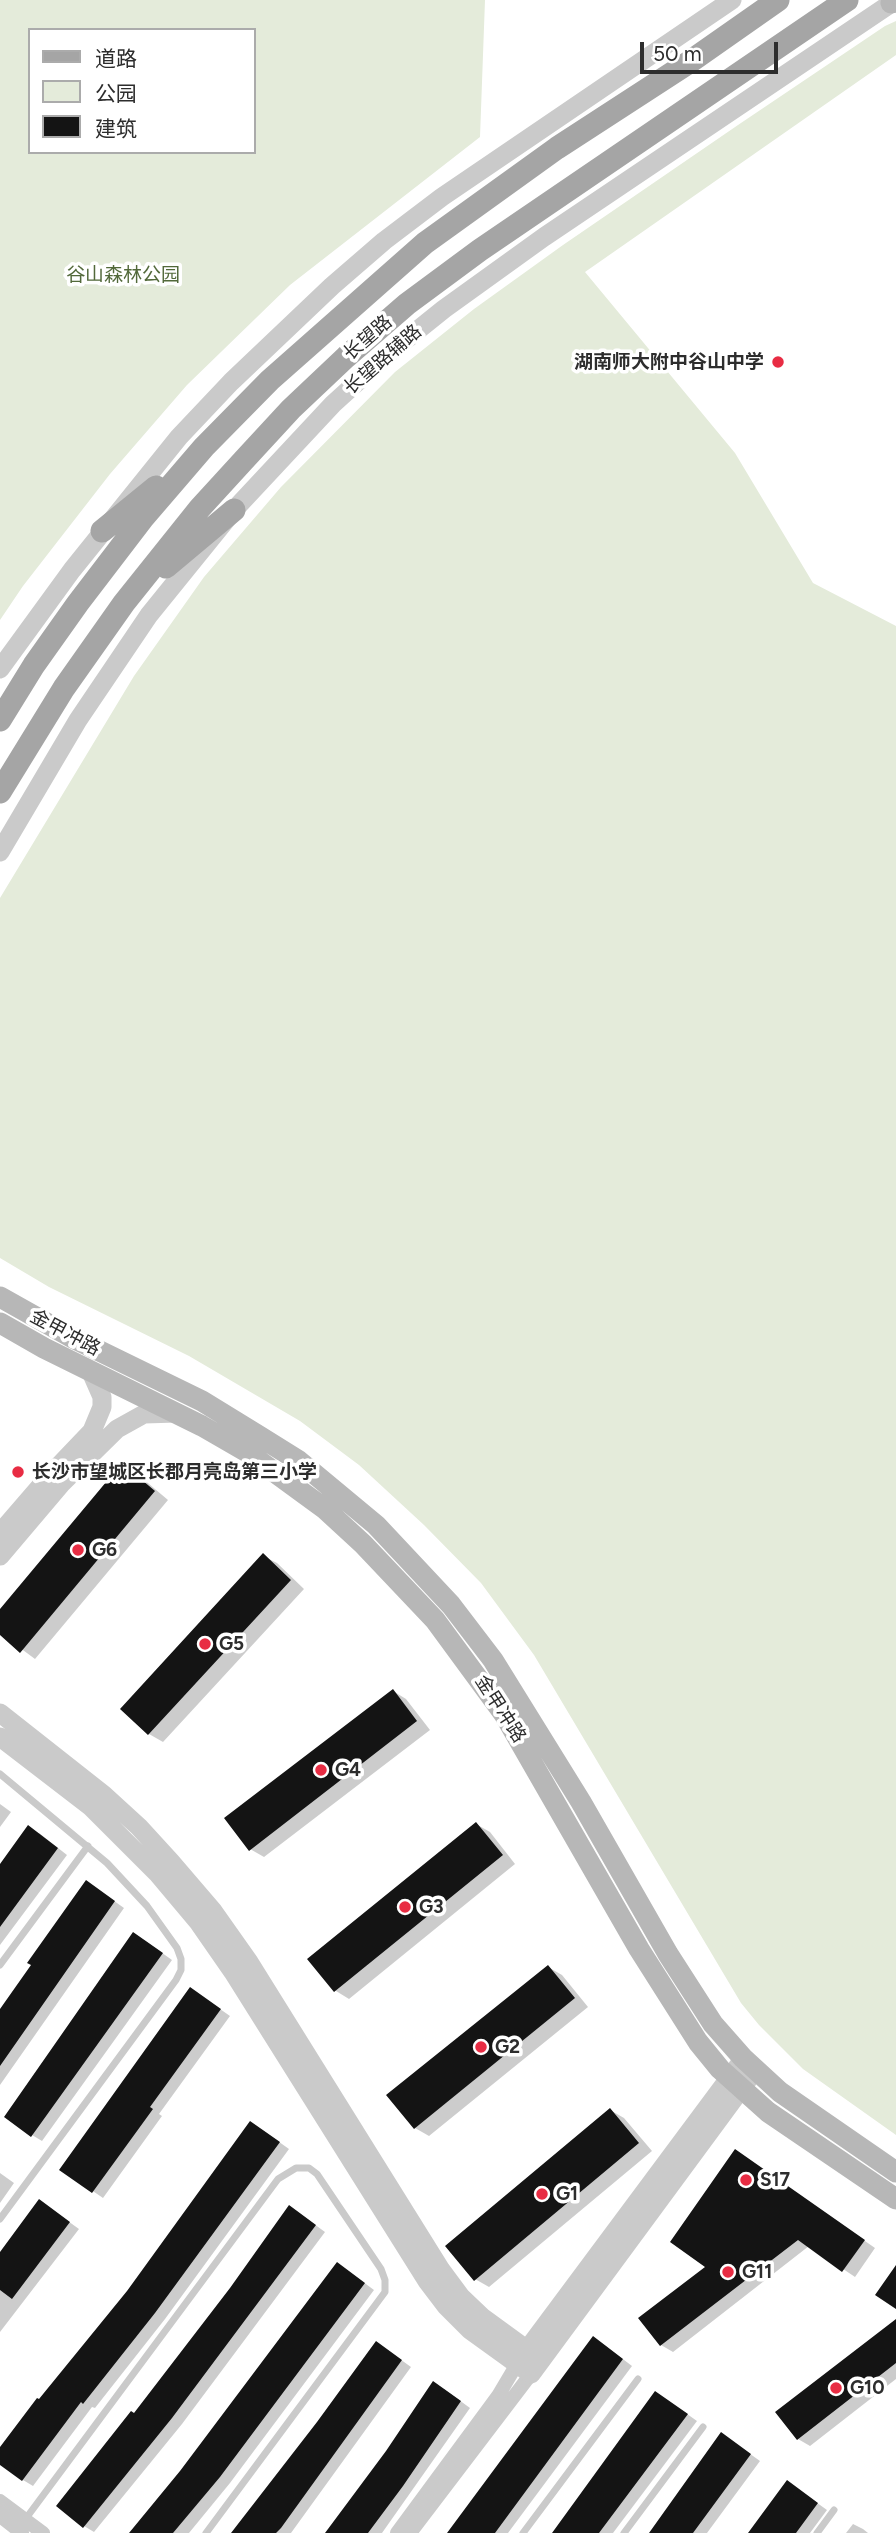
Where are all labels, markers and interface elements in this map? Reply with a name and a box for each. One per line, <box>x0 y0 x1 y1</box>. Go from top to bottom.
legend <box>28 28 256 154</box>
scale bar <box>644 28 782 72</box>
text: 50 m <box>653 41 702 66</box>
text: 道路 <box>95 46 137 71</box>
text: 公园 <box>95 81 137 106</box>
text: 建筑 <box>95 116 137 141</box>
park label: 谷山森林公园 <box>66 264 180 286</box>
street label: 长望路 <box>339 311 397 365</box>
street label: 长望路辅路 <box>340 320 426 400</box>
place label: 湖南师大附中谷山中学 <box>574 351 764 373</box>
marker: 湖南师大附中谷山中学 <box>770 354 786 370</box>
street label: 金甲冲路 <box>26 1305 104 1361</box>
place label: 长沙市望城区长郡月亮岛第三小学 <box>32 1461 317 1483</box>
marker: 长沙市望城区长郡月亮岛第三小学 <box>10 1464 26 1480</box>
place label: G6 <box>92 1539 117 1561</box>
marker: G6 <box>70 1542 86 1558</box>
place label: G5 <box>219 1633 244 1655</box>
marker: G5 <box>197 1636 213 1652</box>
street label: 金甲冲路 <box>470 1671 530 1747</box>
place label: G4 <box>335 1759 361 1781</box>
marker: G4 <box>313 1762 329 1778</box>
place label: G3 <box>419 1896 444 1918</box>
marker: G3 <box>397 1899 413 1915</box>
place label: G2 <box>495 2036 520 2058</box>
marker: G2 <box>473 2039 489 2055</box>
place label: S17 <box>760 2169 790 2191</box>
marker: S17 <box>738 2172 754 2188</box>
place label: G1 <box>556 2183 578 2205</box>
marker: G1 <box>534 2186 550 2202</box>
place label: G11 <box>742 2261 772 2283</box>
marker: G11 <box>720 2264 736 2280</box>
place label: G10 <box>850 2377 884 2399</box>
marker: G10 <box>828 2380 844 2396</box>

